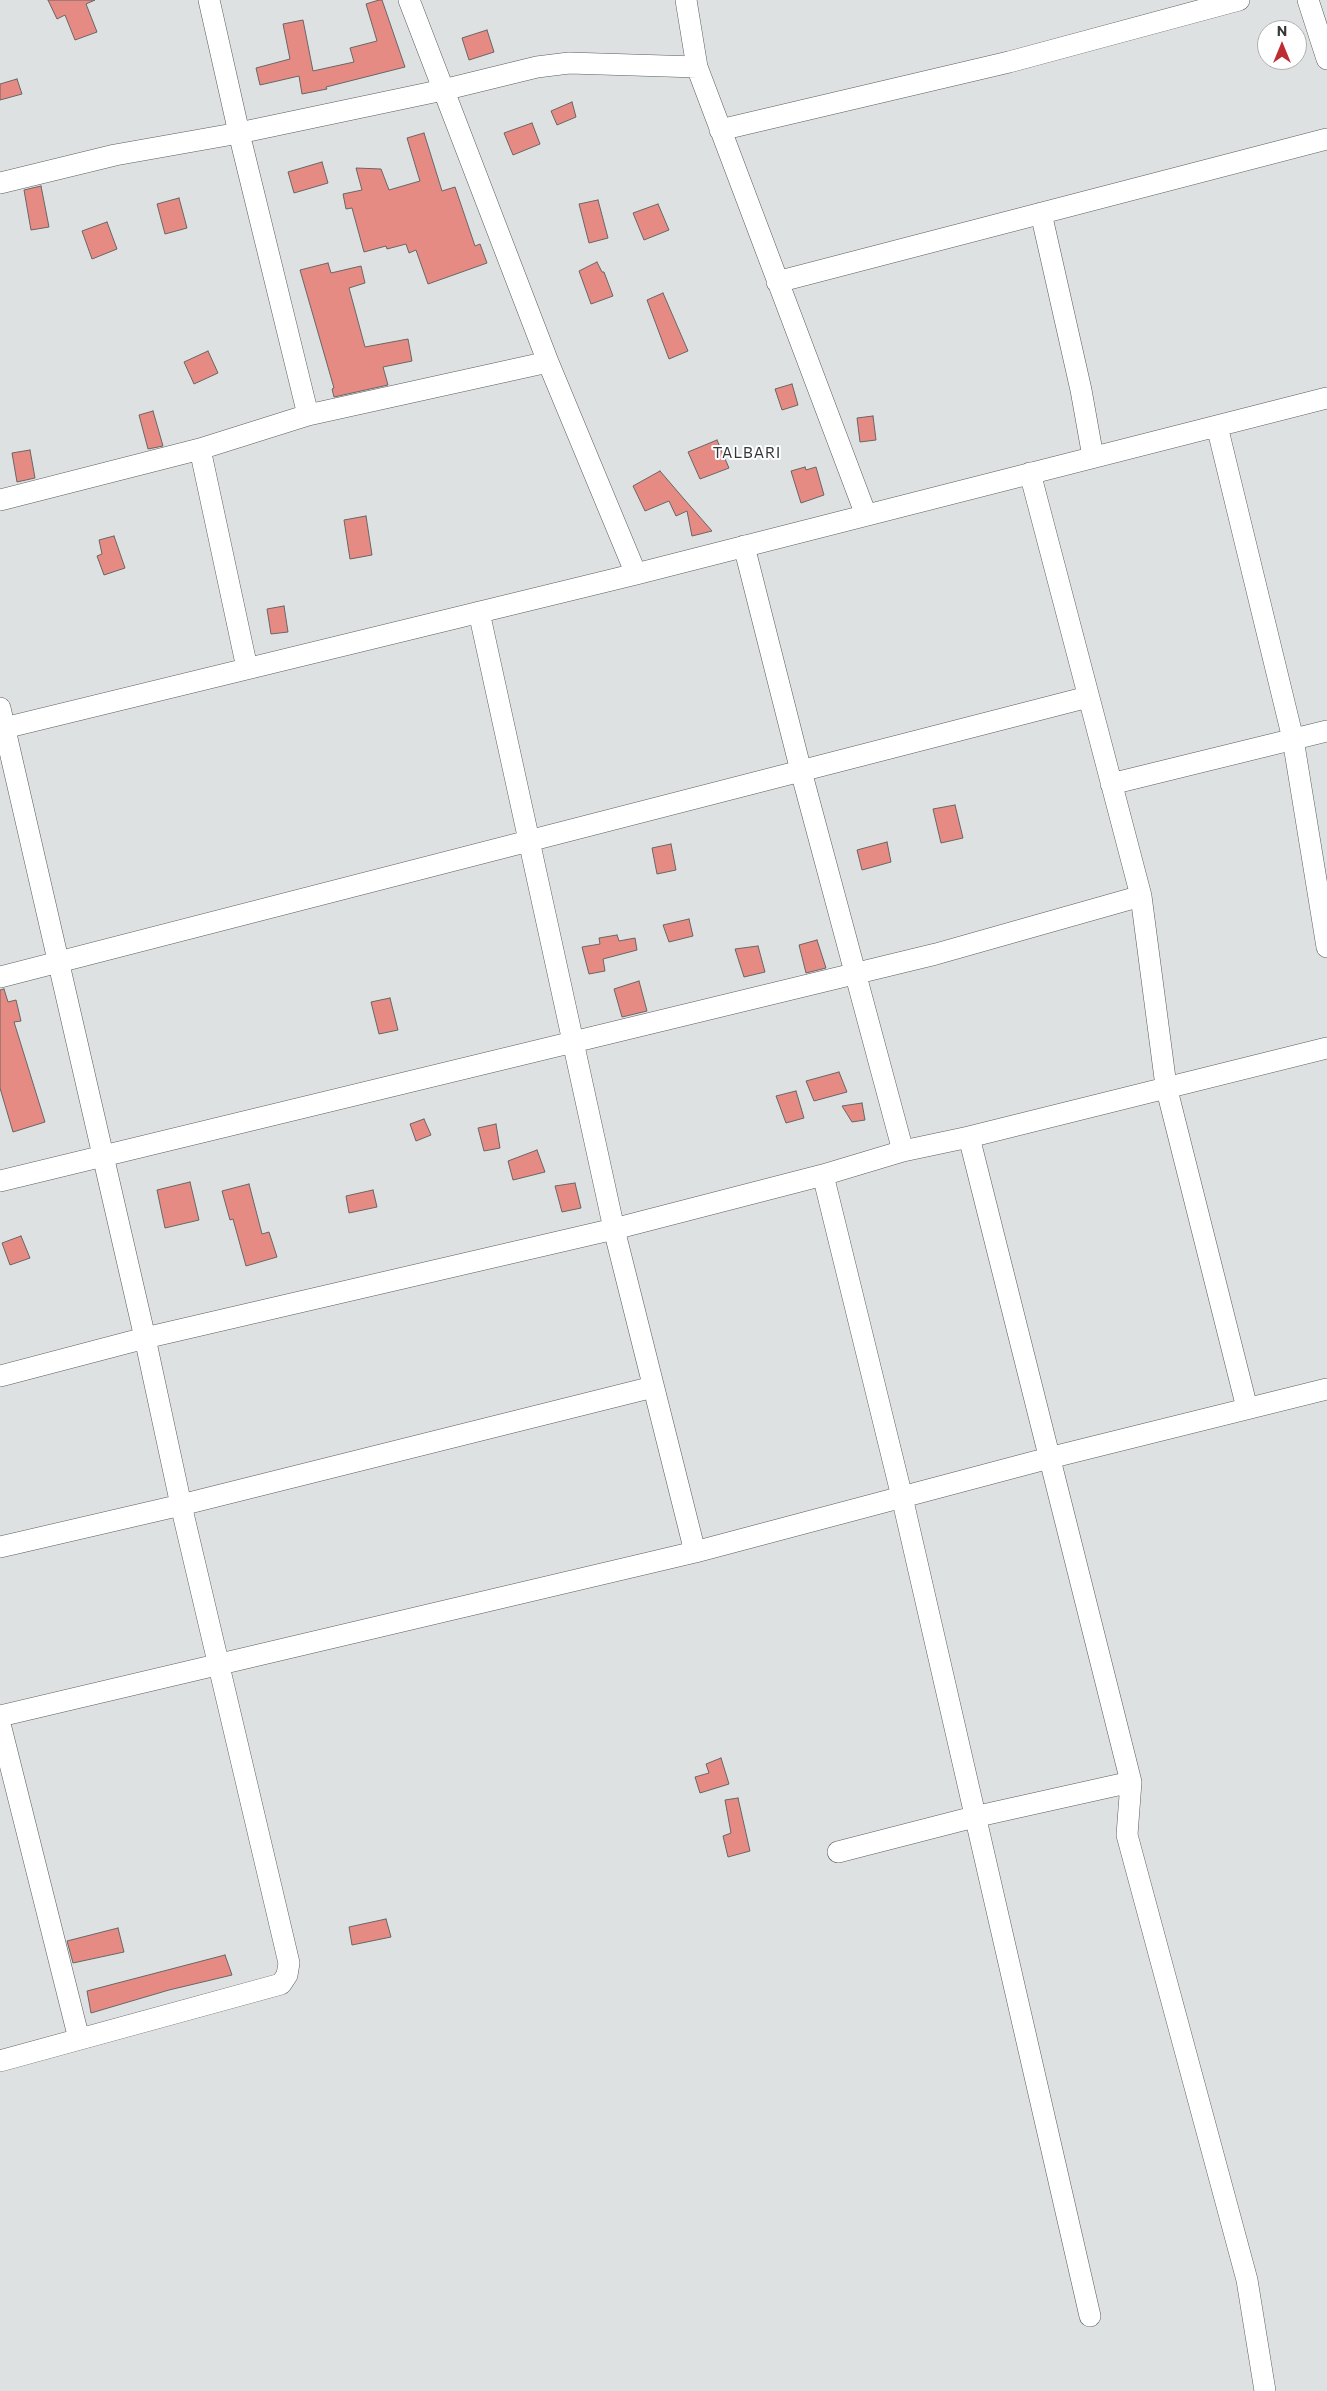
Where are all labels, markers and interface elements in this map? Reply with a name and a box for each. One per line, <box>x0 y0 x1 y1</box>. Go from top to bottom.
north arrow <box>1257 20 1307 70</box>
text: N <box>1277 22 1287 39</box>
district label: TALBARI <box>712 444 782 462</box>

